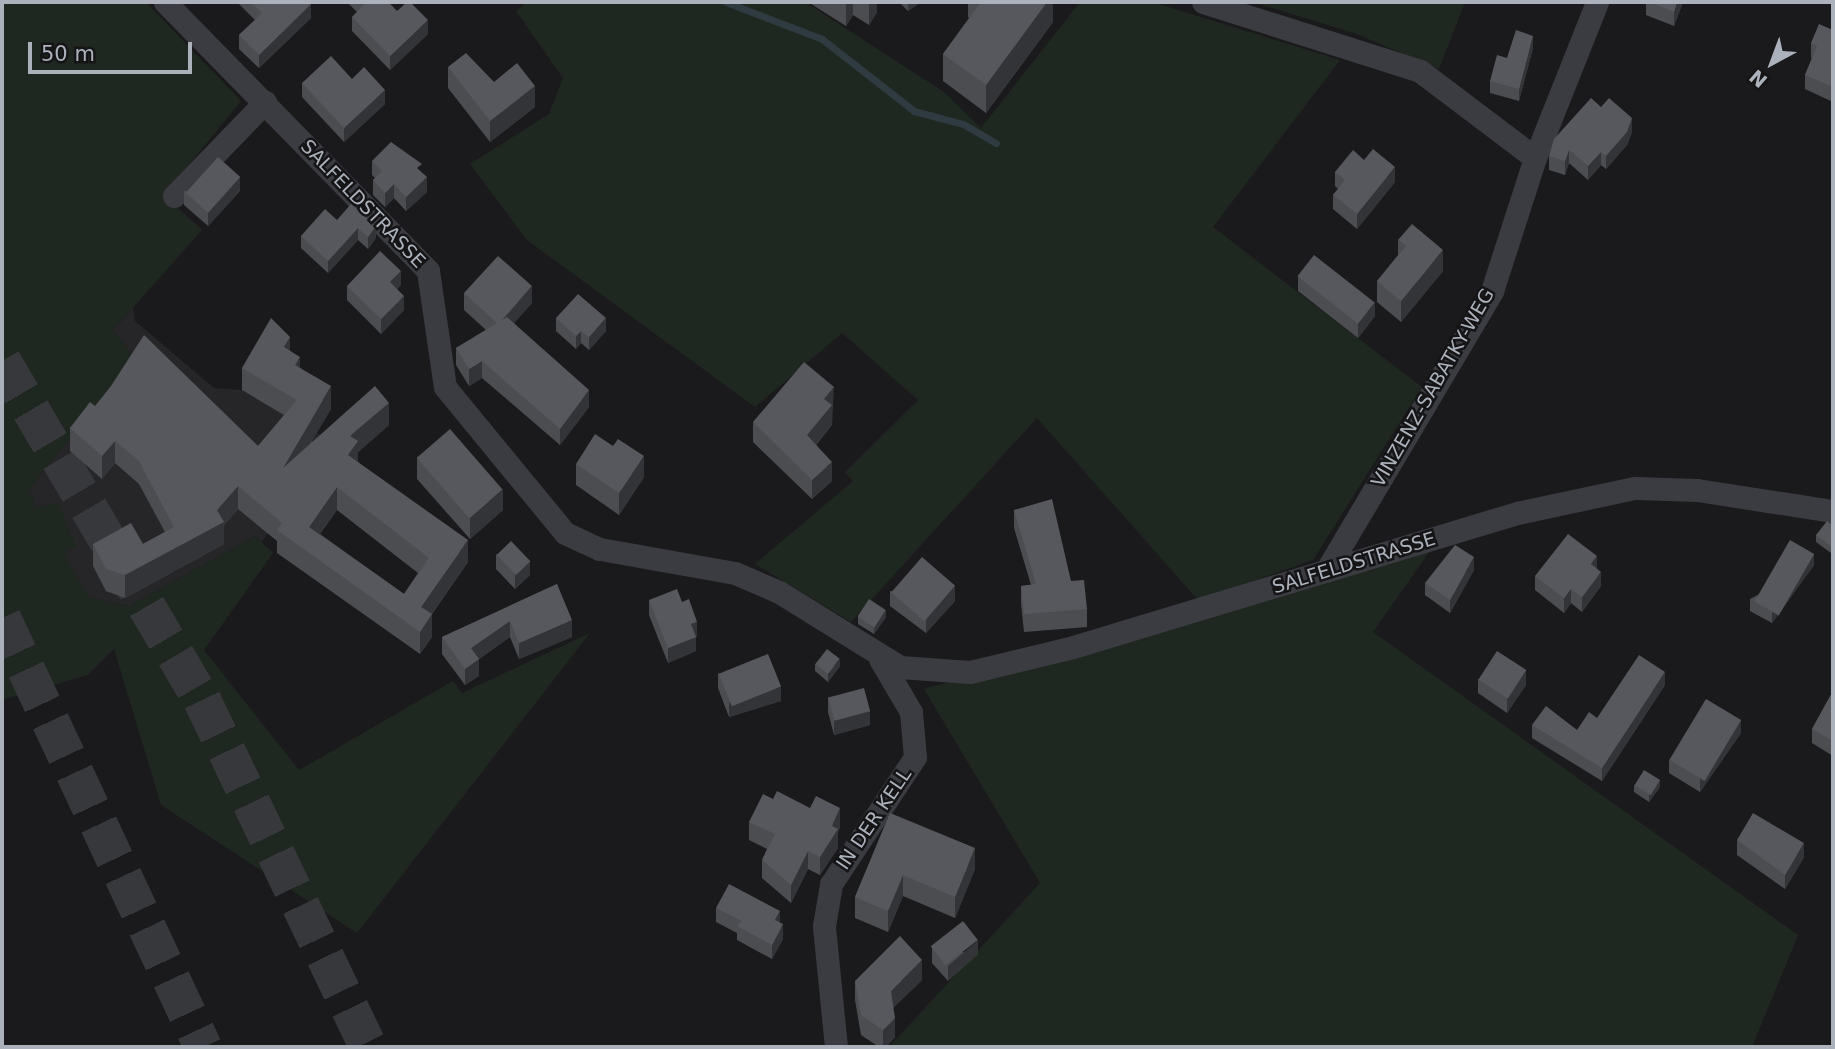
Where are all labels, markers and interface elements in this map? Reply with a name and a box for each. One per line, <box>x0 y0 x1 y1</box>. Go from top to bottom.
scale bar <box>32 28 196 72</box>
north arrow <box>1737 28 1807 98</box>
text: 50 m <box>41 42 95 66</box>
text: N <box>1745 65 1771 92</box>
street label: SALFELDSTRASSE <box>296 135 430 273</box>
street label: VINZENZ-SABATKY-WEG <box>1367 284 1499 492</box>
street label: SALFELDSTRASSE <box>1270 527 1438 599</box>
street label: IN DER KELL <box>832 764 916 874</box>

